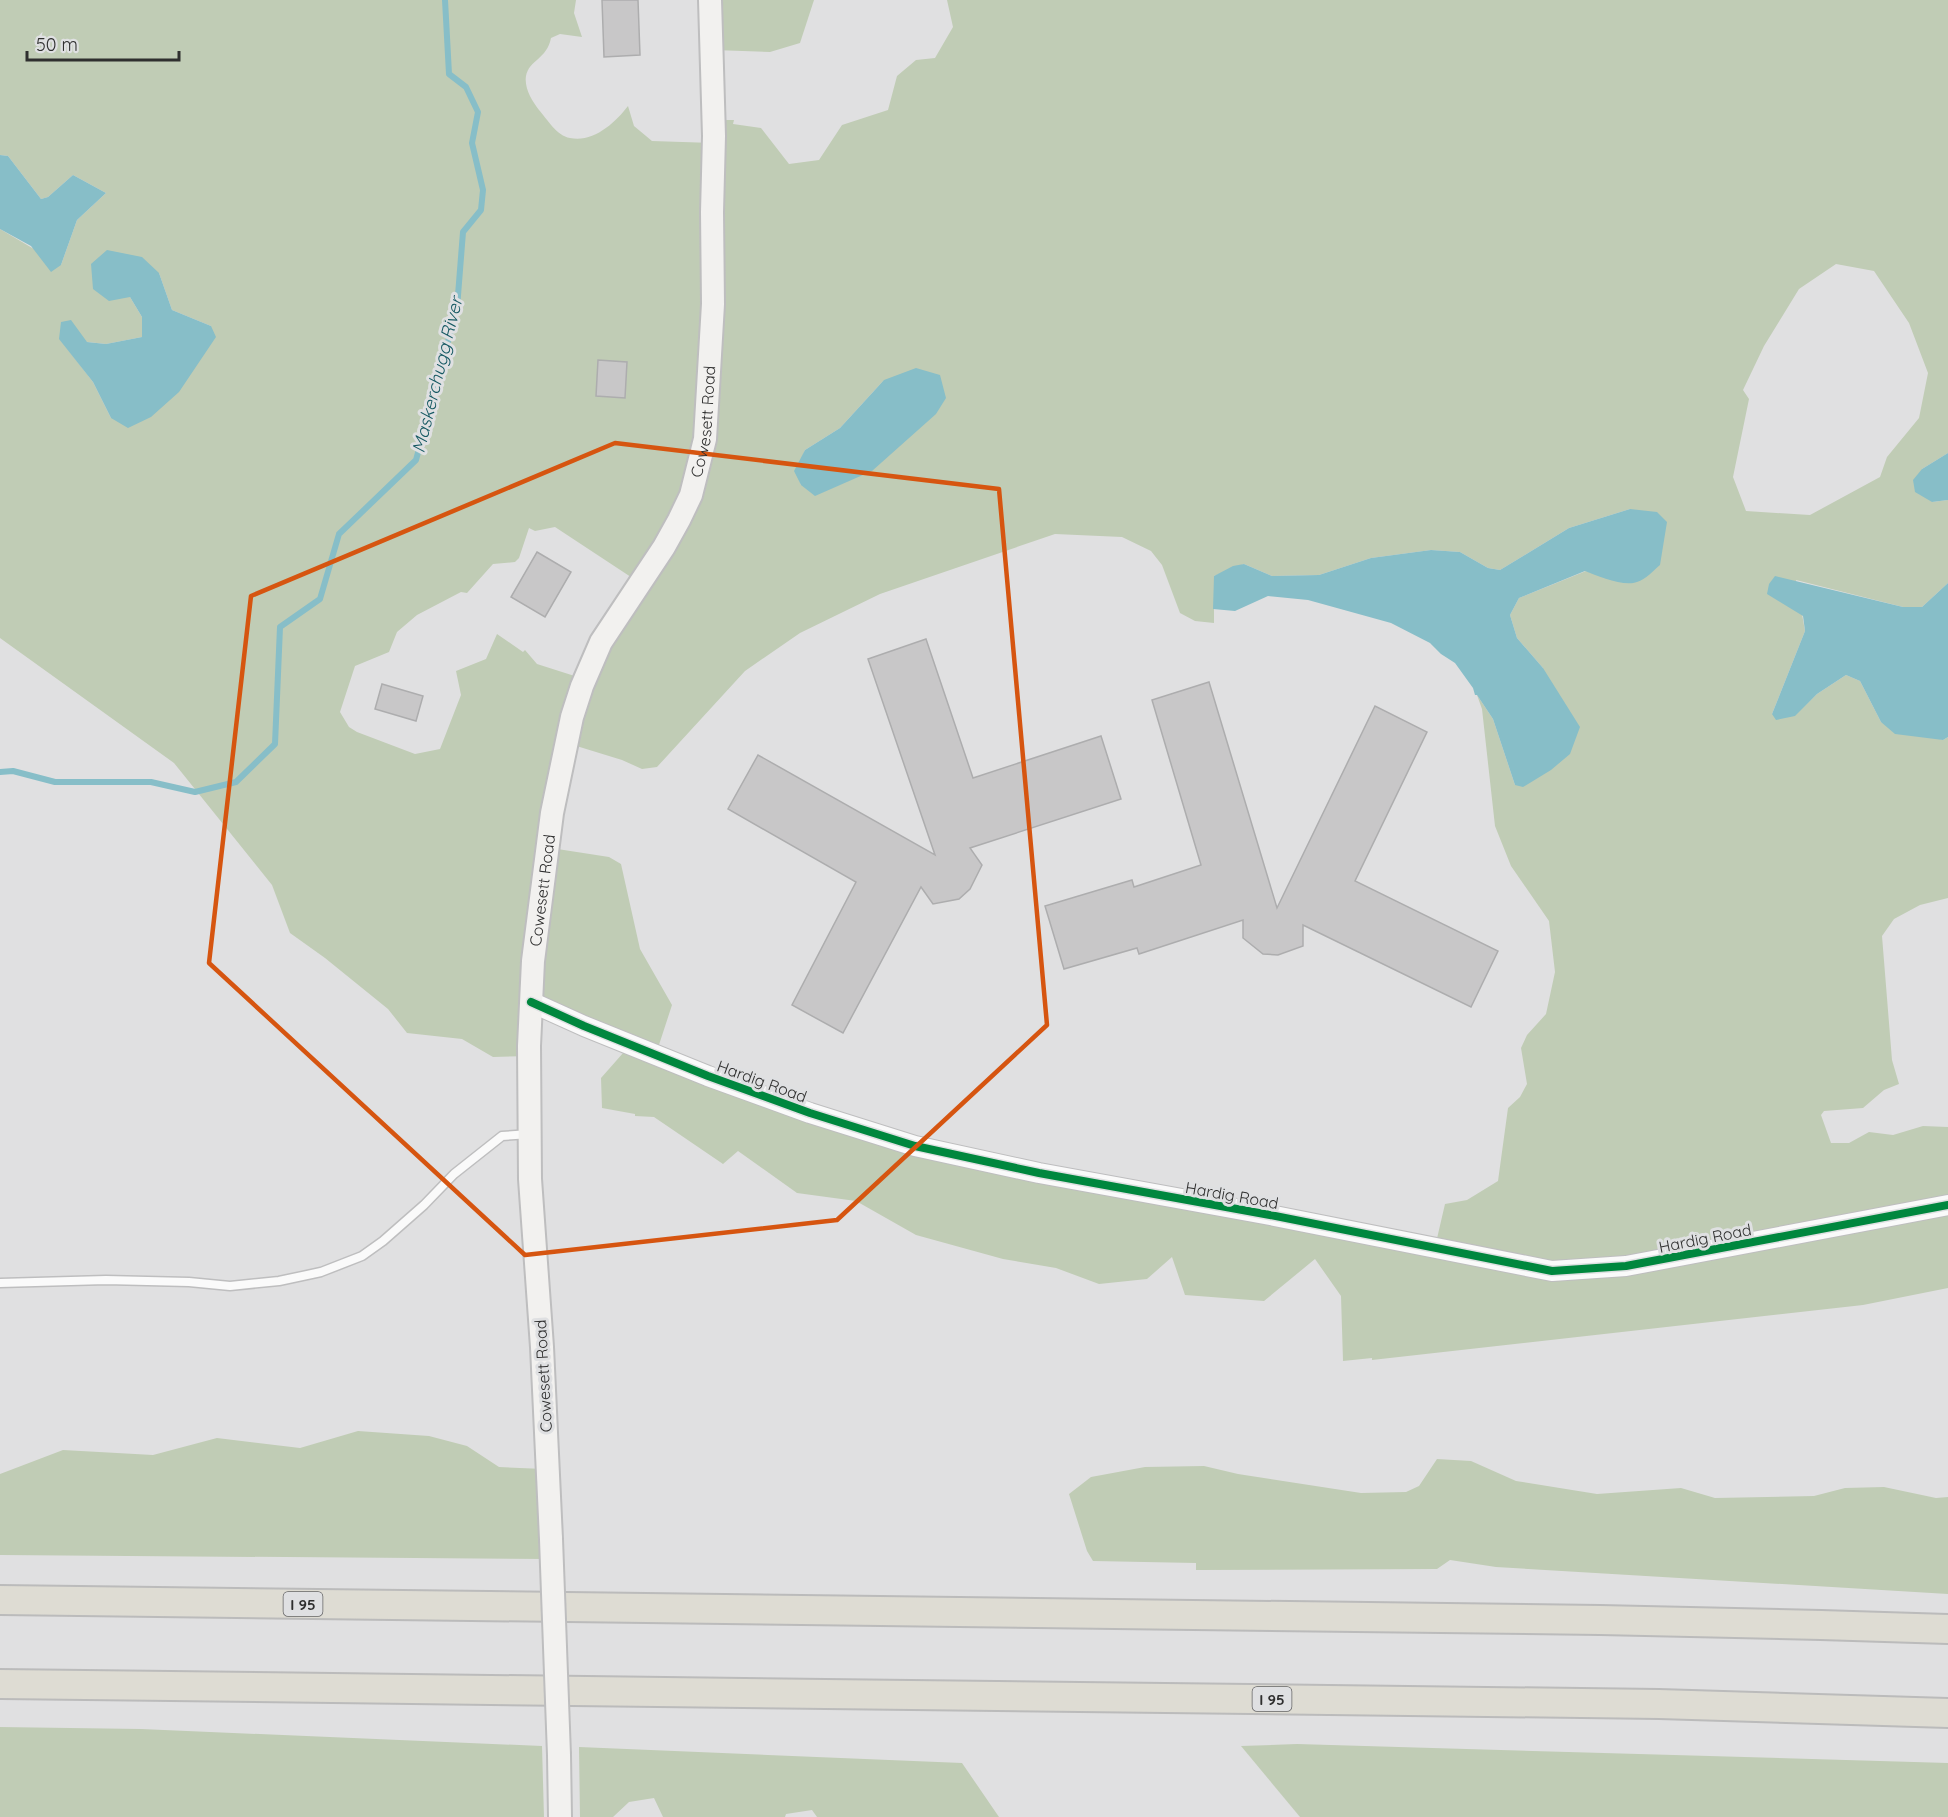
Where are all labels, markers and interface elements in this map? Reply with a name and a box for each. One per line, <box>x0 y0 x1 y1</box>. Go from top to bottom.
scale bar <box>27 24 178 62</box>
text: 50 m <box>36 33 78 56</box>
water label: Maskerchugg River <box>407 293 468 455</box>
street label: Cowesett Road <box>686 365 719 479</box>
street label: Cowesett Road <box>525 833 559 948</box>
street label: Hardig Road <box>714 1055 810 1107</box>
street label: Hardig Road <box>1184 1177 1280 1213</box>
street label: Hardig Road <box>1657 1219 1753 1257</box>
street label: Cowesett Road <box>530 1319 556 1433</box>
road number: I 95 <box>284 1592 322 1616</box>
road number: I 95 <box>1252 1687 1292 1711</box>

